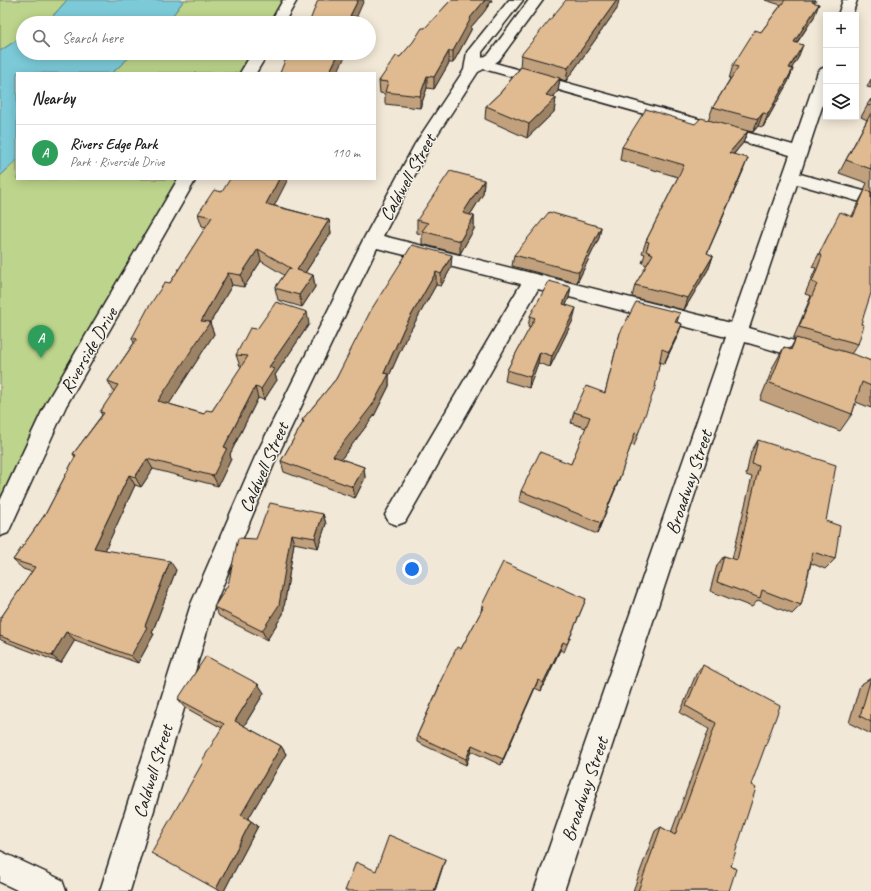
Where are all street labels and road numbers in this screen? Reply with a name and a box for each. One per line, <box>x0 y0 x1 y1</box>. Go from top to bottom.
street label: Caldwell Street <box>374 128 442 225</box>
street label: Riverside Drive <box>55 302 124 398</box>
street label: Caldwell Street <box>233 417 295 516</box>
street label: Broadway Street <box>660 426 718 537</box>
street label: Caldwell Street <box>127 720 179 821</box>
street label: Broadway Street <box>556 733 614 844</box>

